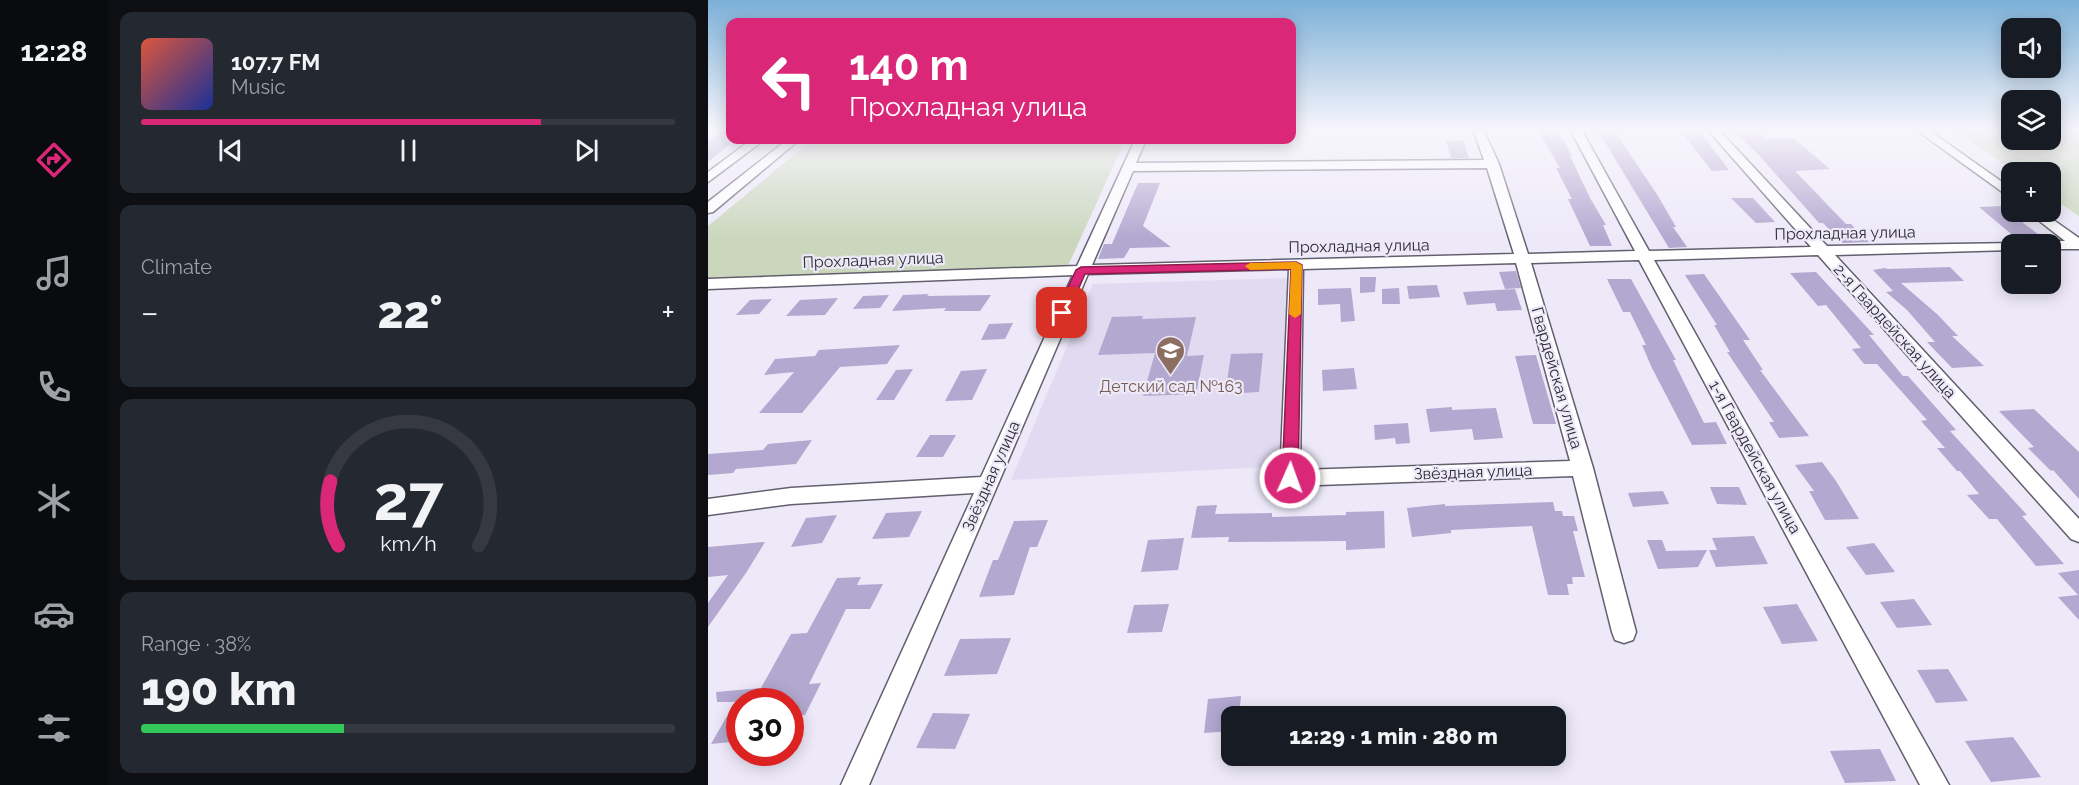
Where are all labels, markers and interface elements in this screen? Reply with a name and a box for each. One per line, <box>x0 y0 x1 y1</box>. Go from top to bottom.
map controls <box>2001 18 2061 294</box>
button: sound <box>2001 18 2061 78</box>
text: 12:28 <box>21 36 87 67</box>
text: 140 m <box>849 41 969 90</box>
icon: left <box>750 42 828 120</box>
text: 107.7 FM <box>231 49 320 75</box>
text: Music <box>231 75 285 99</box>
button: layers <box>2001 90 2061 150</box>
text: Прохладная улица <box>849 91 1087 122</box>
icon: previous <box>214 134 247 167</box>
icon: pause <box>392 134 425 167</box>
icon: next <box>570 134 603 167</box>
icon: directions <box>33 139 75 181</box>
button: + <box>2001 162 2061 222</box>
street label: Прохладная улица <box>1774 222 1916 244</box>
button: − <box>2001 234 2061 294</box>
street label: Прохладная улица <box>1288 235 1430 257</box>
street label: Прохладная улица <box>802 248 944 272</box>
icon: music <box>33 252 75 294</box>
text: Climate <box>141 255 212 279</box>
street label: 2-я Гвардейская улица <box>1830 260 1960 402</box>
text: 22° <box>377 286 443 339</box>
pin <box>1036 287 1087 338</box>
text: − <box>141 293 159 332</box>
text: + <box>661 293 675 332</box>
icon: arrive <box>1045 296 1078 329</box>
street label: Гвардейская улица <box>1528 305 1586 451</box>
school or university icon: Детский cад №163 <box>1155 334 1187 376</box>
icon: phone <box>33 366 75 408</box>
place label: Детский cад №163 <box>1099 377 1243 396</box>
street label: 1-я Гвардейская улица <box>1705 377 1805 537</box>
street label: Звёздная улица <box>958 418 1024 534</box>
position arrow <box>1258 446 1322 510</box>
street label: Звёздная улица <box>1413 460 1533 484</box>
text: 27 <box>373 461 444 535</box>
icon: climate <box>33 480 75 522</box>
text: km/h <box>380 532 436 557</box>
icon: car <box>33 593 75 635</box>
text: Range · 38% <box>141 632 251 656</box>
text: 190 km <box>141 663 297 716</box>
speed limit sign: 30 <box>726 688 804 766</box>
icon: filters <box>33 707 75 749</box>
text: 12:29 · 1 min · 280 m <box>1289 723 1498 749</box>

